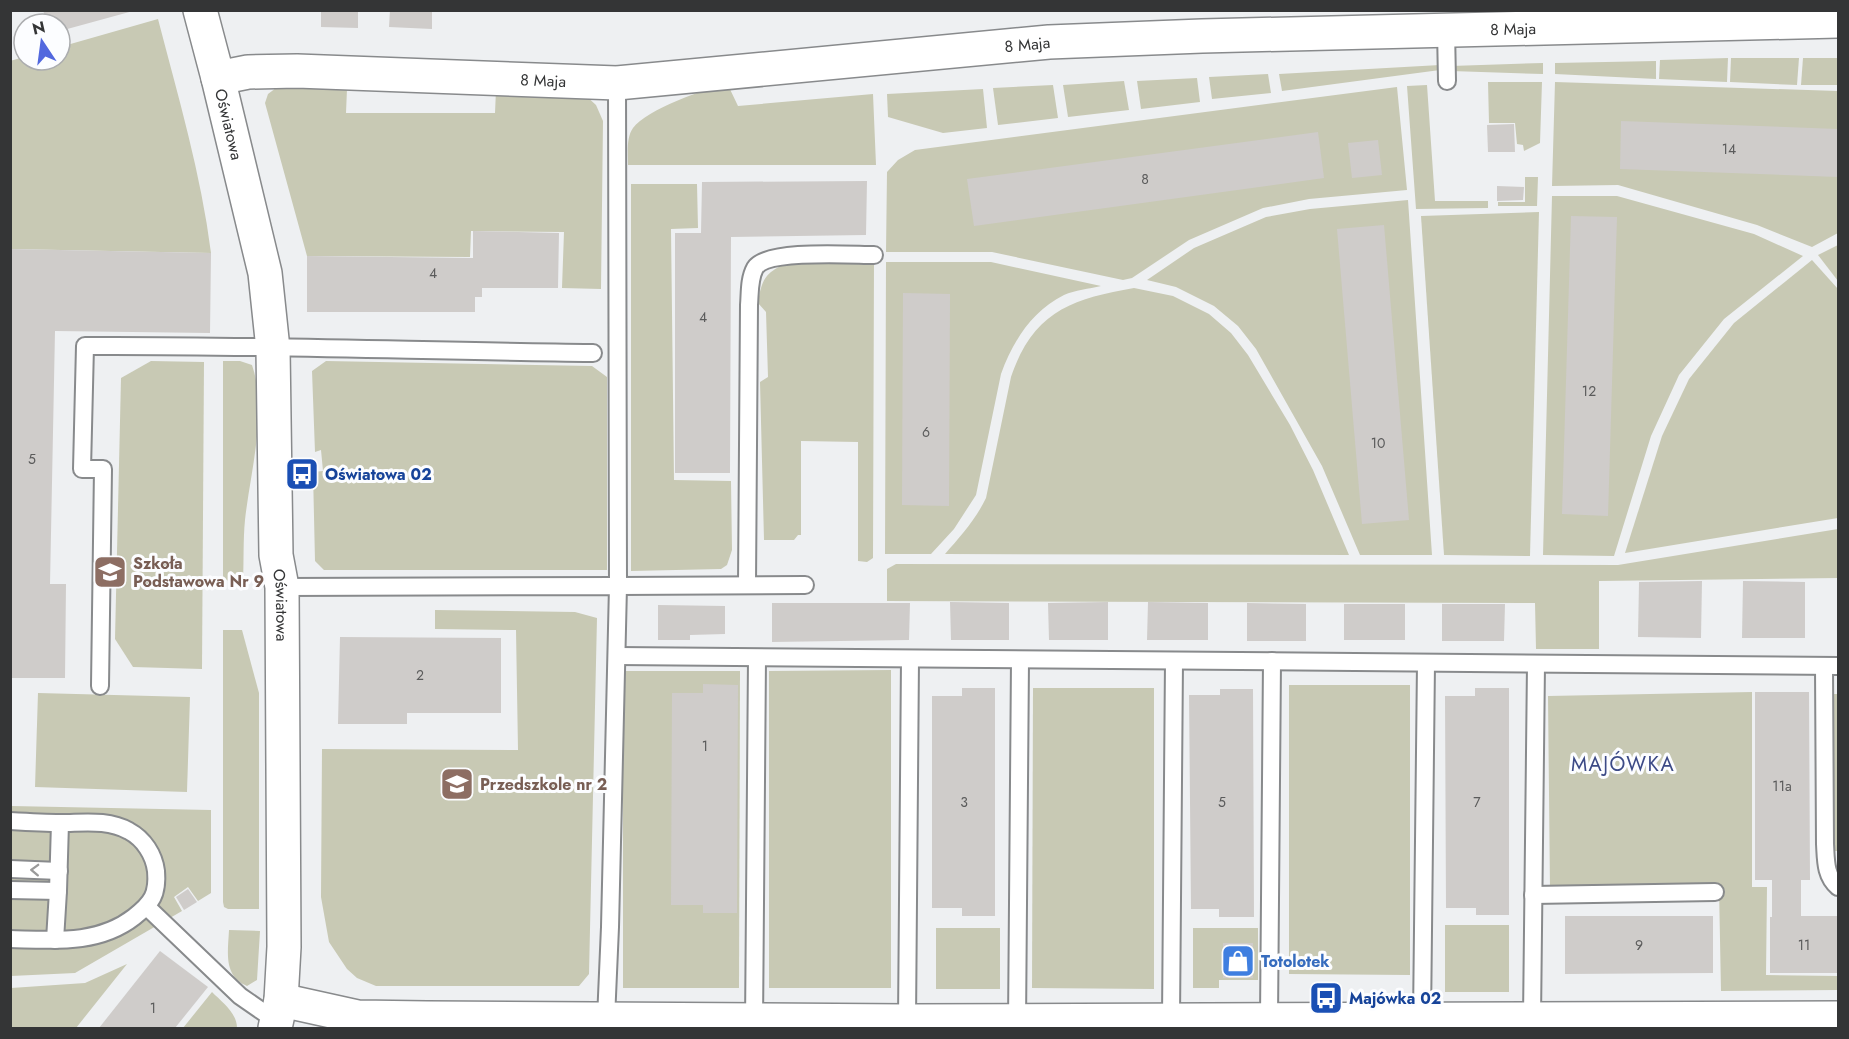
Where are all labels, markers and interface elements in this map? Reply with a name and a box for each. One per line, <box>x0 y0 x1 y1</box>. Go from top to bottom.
north arrow <box>12 12 72 72</box>
text: N <box>30 15 48 41</box>
street label: 8 Maja <box>1490 17 1536 41</box>
street label: 8 Maja <box>1003 30 1051 58</box>
street label: 8 Maja <box>520 68 567 93</box>
street label: Oświatowa <box>209 86 249 162</box>
house number: 14 <box>1722 139 1736 159</box>
house number: 8 <box>1141 169 1149 189</box>
house number: 4 <box>429 263 437 283</box>
house number: 4 <box>699 307 707 327</box>
house number: 12 <box>1582 381 1596 401</box>
house number: 6 <box>922 422 930 442</box>
house number: 10 <box>1371 433 1385 453</box>
house number: 5 <box>28 449 36 469</box>
bus stop icon: Oświatowa 02 <box>284 456 320 492</box>
place label: Oświatowa 02 <box>325 463 432 486</box>
place label: Szkoła Podstawowa Nr 9 <box>133 552 264 593</box>
school or university icon: Szkoła Podstawowa Nr 9 <box>92 554 128 590</box>
street label: Oświatowa <box>267 567 294 642</box>
house number: 2 <box>416 665 424 685</box>
house number: 1 <box>702 736 708 756</box>
district label: MAJÓWKA <box>1571 750 1675 779</box>
school or university icon: Przedszkole nr 2 <box>439 766 475 802</box>
place label: Przedszkole nr 2 <box>480 773 607 796</box>
house number: 11a <box>1772 776 1792 796</box>
house number: 3 <box>960 792 968 812</box>
house number: 5 <box>1218 792 1226 812</box>
house number: 7 <box>1473 792 1481 812</box>
one-way arrow <box>30 864 39 877</box>
house number: 9 <box>1635 935 1643 955</box>
house number: 11 <box>1798 935 1810 955</box>
shop icon: Totolotek <box>1220 943 1256 979</box>
place label: Totolotek <box>1261 950 1330 973</box>
bus stop icon: Majówka 02 <box>1308 980 1344 1016</box>
place label: Majówka 02 <box>1349 987 1441 1010</box>
house number: 1 <box>150 998 156 1018</box>

